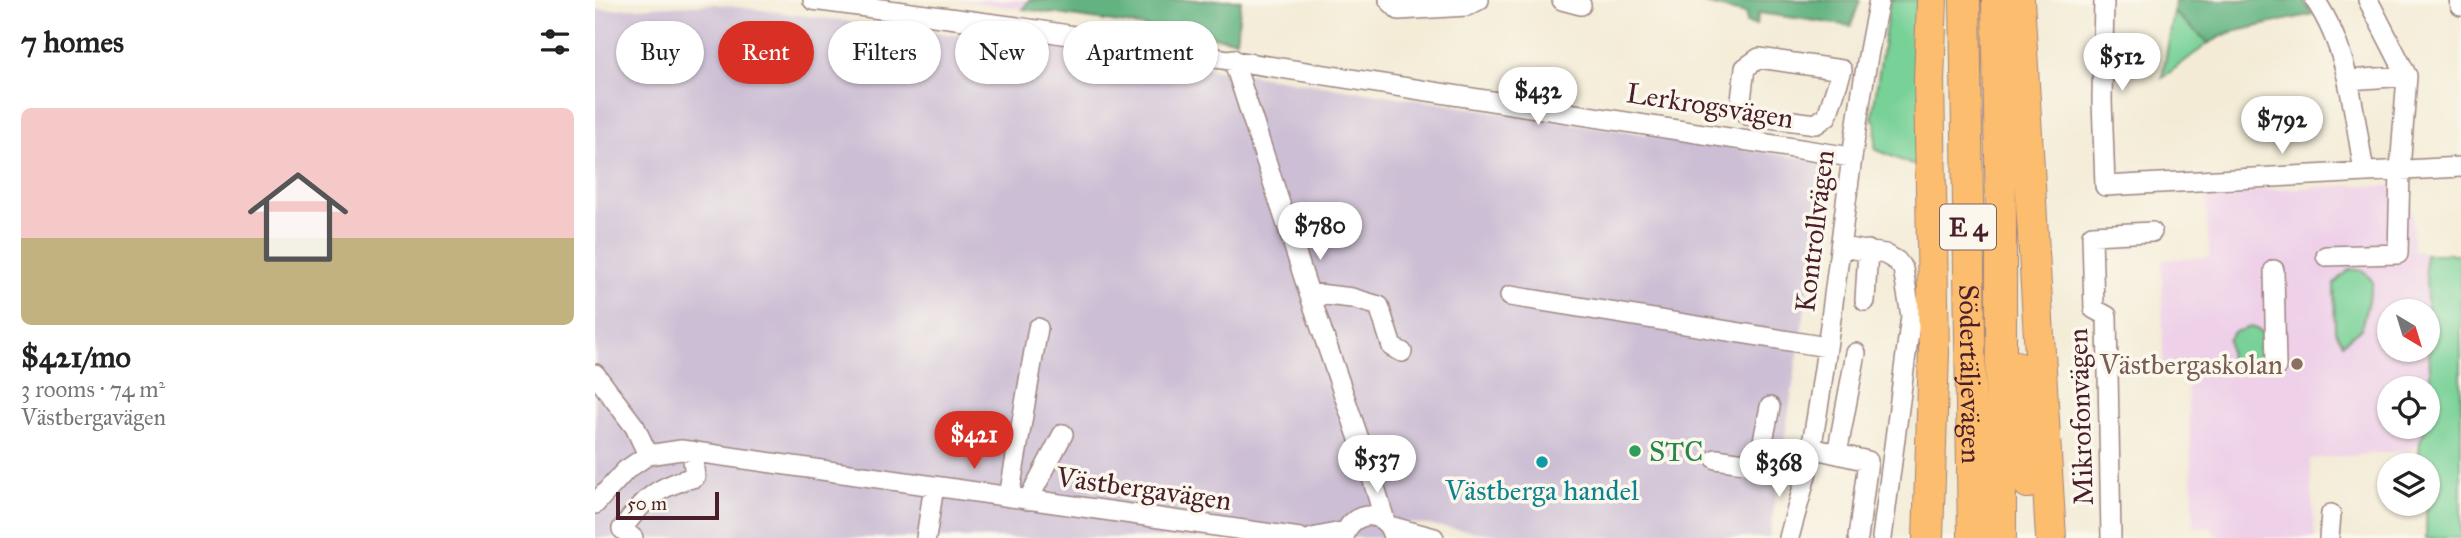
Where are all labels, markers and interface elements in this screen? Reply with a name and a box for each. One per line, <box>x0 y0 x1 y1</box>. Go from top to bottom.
chip: Buy <box>616 21 704 84</box>
chip: Rent <box>718 21 814 84</box>
chip: Filters <box>828 21 941 84</box>
chip: New <box>955 21 1049 84</box>
chip: Apartment <box>1063 21 1218 84</box>
icon: filters <box>536 23 574 61</box>
text: 7 homes <box>21 24 124 60</box>
pin: $512 <box>2081 34 2163 93</box>
text: $512 <box>2100 42 2144 70</box>
pin: $432 <box>1497 68 1579 127</box>
street label: Lerkrogsvägen <box>1624 75 1796 136</box>
text: $432 <box>1514 76 1562 104</box>
pin: $792 <box>2241 96 2323 156</box>
text: $792 <box>2257 105 2307 133</box>
street label: Kontrollvägen <box>1787 148 1842 314</box>
icon: home <box>235 154 361 280</box>
pin: $780 <box>1279 202 1361 262</box>
road number: E 4 <box>1940 204 1996 250</box>
text: $780 <box>1294 211 1346 239</box>
street label: Södertäljevägen <box>1951 284 1989 464</box>
north arrow <box>2377 299 2439 362</box>
map controls <box>2377 299 2440 516</box>
street label: Mikrofonvägen <box>2060 328 2101 506</box>
text: $421/mo <box>21 339 131 375</box>
place label: Västbergaskolan <box>2099 347 2283 382</box>
marker: Västbergaskolan <box>2289 356 2305 372</box>
text: 3 rooms · 74 m² <box>21 375 165 403</box>
button: locate <box>2377 376 2440 439</box>
text: Västbergavägen <box>21 403 166 431</box>
pin: $421 <box>933 412 1015 471</box>
text: $421 <box>950 420 998 448</box>
place label: STC <box>1649 434 1703 469</box>
pin: $537 <box>1336 435 1418 495</box>
pin: $368 <box>1738 440 1820 499</box>
marker: STC <box>1627 443 1643 459</box>
text: $537 <box>1354 444 1400 472</box>
text: $368 <box>1755 448 1803 476</box>
button: layers <box>2377 453 2440 516</box>
marker: Västberga handel <box>1534 454 1550 470</box>
street label: Västbergavägen <box>1053 459 1234 518</box>
place label: Västberga handel <box>1444 473 1639 508</box>
scale bar <box>616 489 719 521</box>
text: 50 m <box>627 492 667 515</box>

